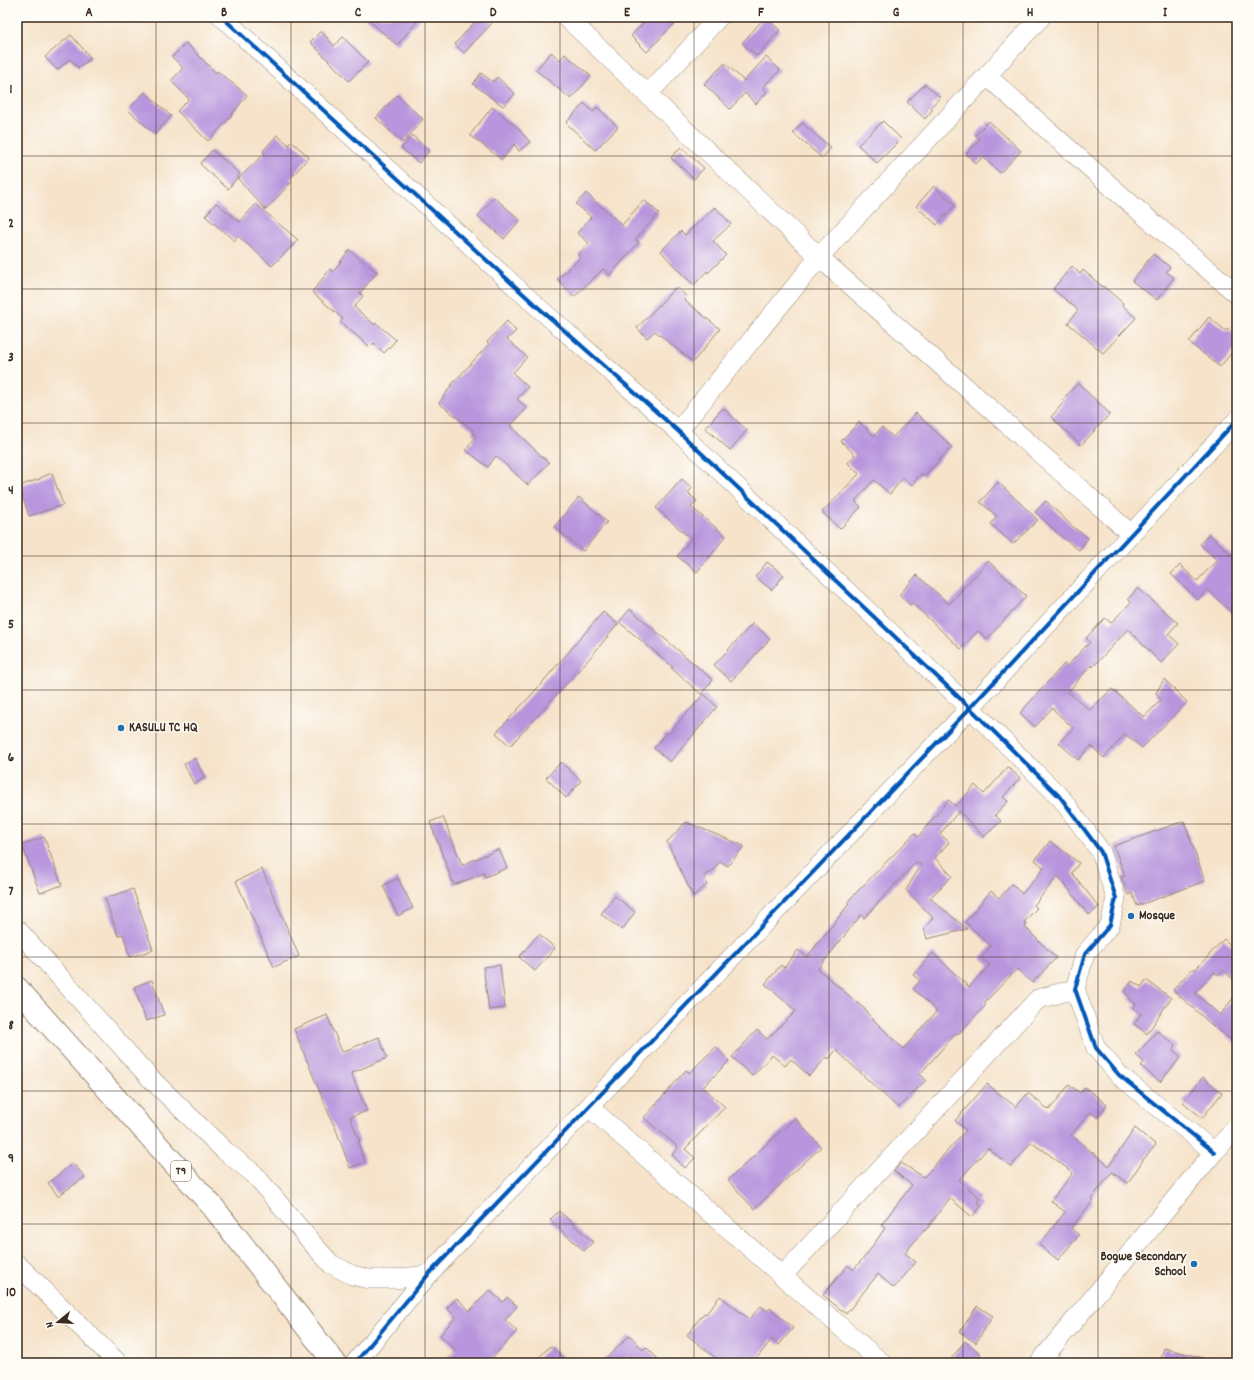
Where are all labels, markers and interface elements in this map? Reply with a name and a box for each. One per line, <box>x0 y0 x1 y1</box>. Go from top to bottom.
text: A <box>85 4 93 23</box>
text: B <box>221 4 227 23</box>
text: C <box>355 4 362 23</box>
text: D <box>490 4 497 23</box>
text: E <box>624 4 631 23</box>
text: F <box>758 4 764 23</box>
text: G <box>893 4 900 23</box>
text: H <box>1027 4 1034 23</box>
text: I <box>1163 4 1168 23</box>
text: 1 <box>10 81 13 100</box>
text: 2 <box>8 215 14 234</box>
text: 3 <box>8 349 14 368</box>
text: 4 <box>8 482 14 501</box>
text: 5 <box>8 616 14 635</box>
place label: KASULU TC HQ <box>129 719 198 738</box>
marker: KASULU TC HQ <box>116 723 126 733</box>
text: 6 <box>8 749 15 768</box>
text: 7 <box>9 883 14 902</box>
place label: Mosque <box>1139 907 1175 926</box>
marker: Mosque <box>1126 911 1136 921</box>
text: 8 <box>8 1017 14 1036</box>
text: 9 <box>8 1150 14 1169</box>
road number: T9 <box>171 1161 191 1181</box>
place label: Bogwe Secondary School <box>1101 1248 1187 1282</box>
marker: Bogwe Secondary School <box>1189 1259 1199 1269</box>
text: 10 <box>6 1284 16 1303</box>
north arrow <box>38 1302 78 1342</box>
text: N <box>42 1319 59 1330</box>

